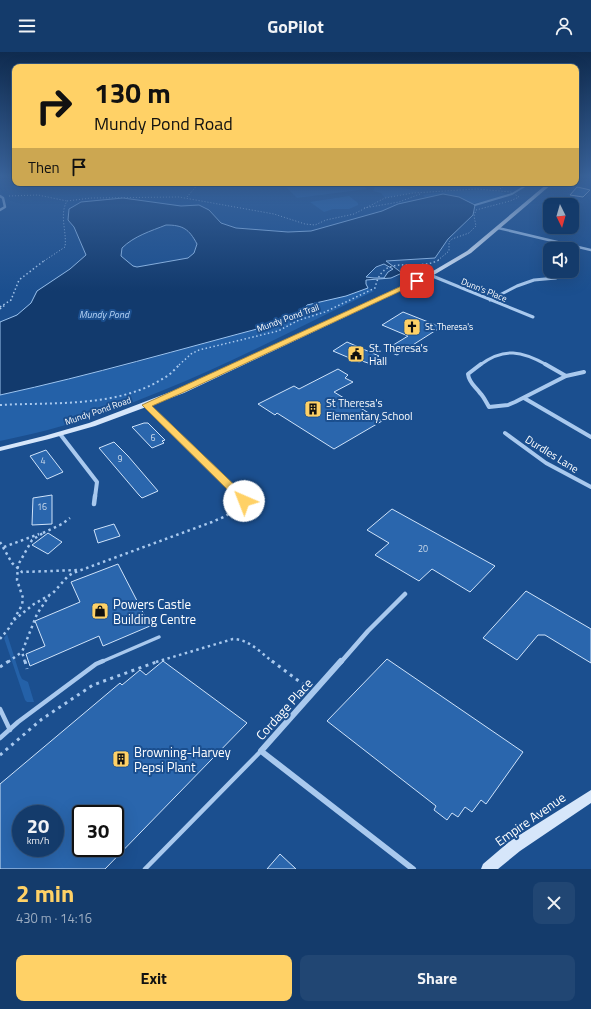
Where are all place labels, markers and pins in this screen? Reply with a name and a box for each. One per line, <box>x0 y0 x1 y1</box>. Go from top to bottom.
pin <box>400 264 434 298</box>
church icon: St. Theresa's <box>402 317 422 337</box>
place label: St. Theresa's <box>425 320 473 333</box>
place label: St. Theresa's Hall <box>369 340 428 369</box>
public building icon: St. Theresa's Hall <box>346 344 366 364</box>
place label: St Theresa's Elementary School <box>326 395 413 424</box>
building icon: St Theresa's Elementary School <box>303 399 323 419</box>
place label: Powers Castle Building Centre <box>113 594 196 629</box>
shop icon: Powers Castle Building Centre <box>90 601 110 621</box>
place label: Browning-Harvey Pepsi Plant <box>134 742 231 777</box>
building icon: Browning-Harvey Pepsi Plant <box>111 749 131 769</box>

